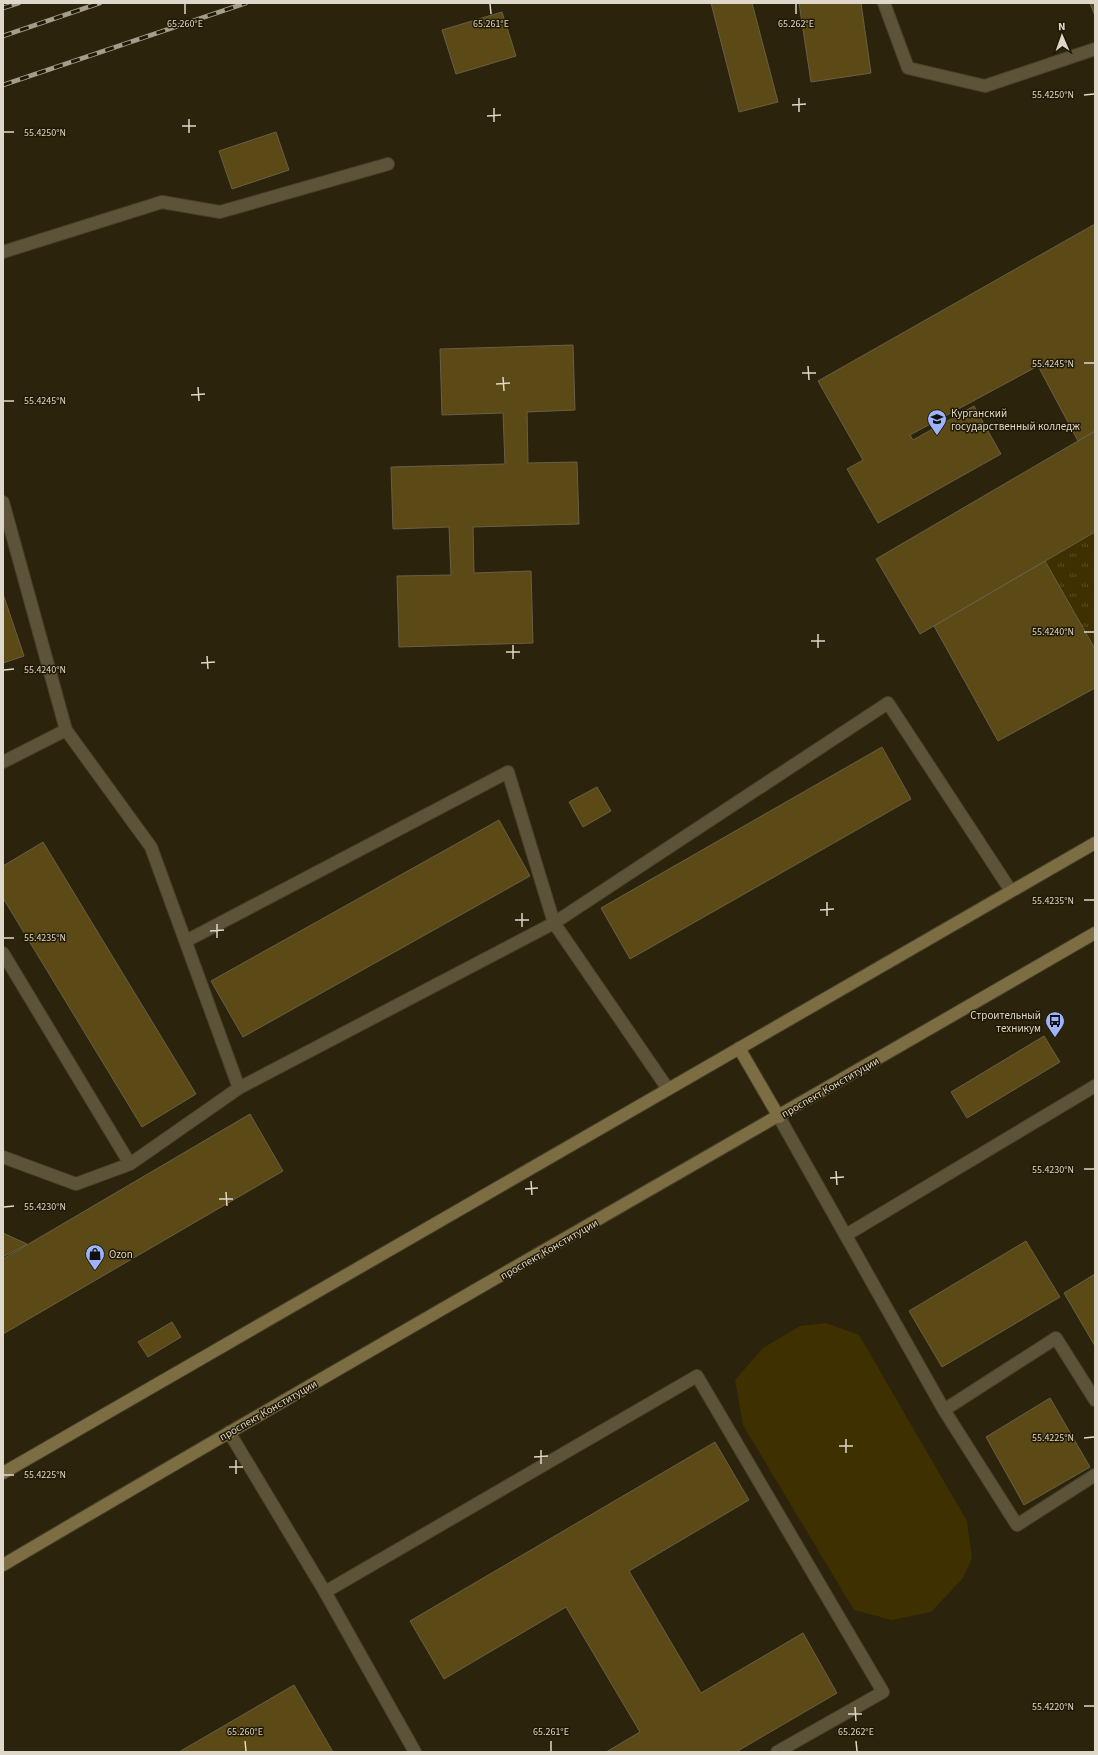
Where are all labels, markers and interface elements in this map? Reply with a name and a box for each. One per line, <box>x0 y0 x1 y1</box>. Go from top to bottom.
north arrow <box>1042 16 1082 56</box>
text: 65.260°E <box>167 17 203 31</box>
text: 65.261°E <box>473 17 509 31</box>
text: 65.262°E <box>778 17 814 31</box>
text: N <box>1058 19 1066 34</box>
text: 55.4250°N <box>1032 88 1074 102</box>
text: 55.4250°N <box>24 126 66 140</box>
text: 55.4245°N <box>1032 357 1074 371</box>
text: 55.4245°N <box>24 394 66 408</box>
place label: Курганский государственный колледж <box>951 406 1080 434</box>
school or university icon: Курганский государственный колледж <box>926 408 948 436</box>
text: 55.4240°N <box>1032 625 1074 639</box>
text: 55.4240°N <box>24 663 66 677</box>
text: 55.4235°N <box>1032 894 1074 908</box>
text: 55.4235°N <box>24 931 66 945</box>
place label: Строительный техникум <box>970 1008 1041 1036</box>
bus stop icon: Строительный техникум <box>1044 1010 1066 1038</box>
street label: проспект Конституции <box>779 1053 882 1122</box>
text: 55.4230°N <box>1032 1163 1074 1177</box>
text: 55.4230°N <box>24 1200 66 1214</box>
street label: проспект Конституции <box>498 1215 601 1284</box>
shop icon: Ozon <box>84 1243 106 1271</box>
place label: Ozon <box>109 1247 133 1262</box>
street label: проспект Конституции <box>217 1376 320 1445</box>
text: 55.4225°N <box>1032 1431 1074 1445</box>
text: 55.4225°N <box>24 1468 66 1482</box>
text: 55.4220°N <box>1032 1700 1074 1714</box>
text: 65.260°E <box>227 1725 263 1739</box>
text: 65.261°E <box>533 1725 569 1739</box>
text: 65.262°E <box>838 1725 874 1739</box>

